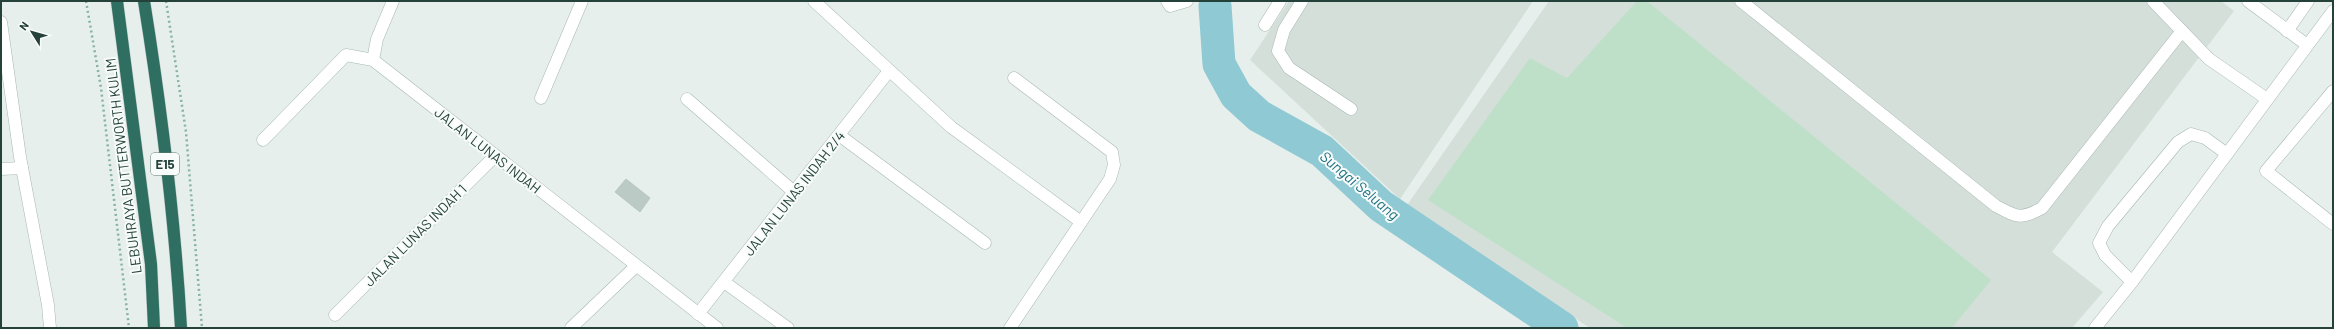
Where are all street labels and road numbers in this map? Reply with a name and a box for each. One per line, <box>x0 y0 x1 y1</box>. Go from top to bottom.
street label: LEBUHRAYA BUTTERWORTH KULIM <box>101 57 145 275</box>
street label: JALAN LUNAS INDAH <box>432 103 544 197</box>
street label: JALAN LUNAS INDAH 2/4 <box>740 127 848 259</box>
road number: E15 <box>151 153 179 175</box>
street label: JALAN LUNAS INDAH 1 <box>360 180 470 290</box>

